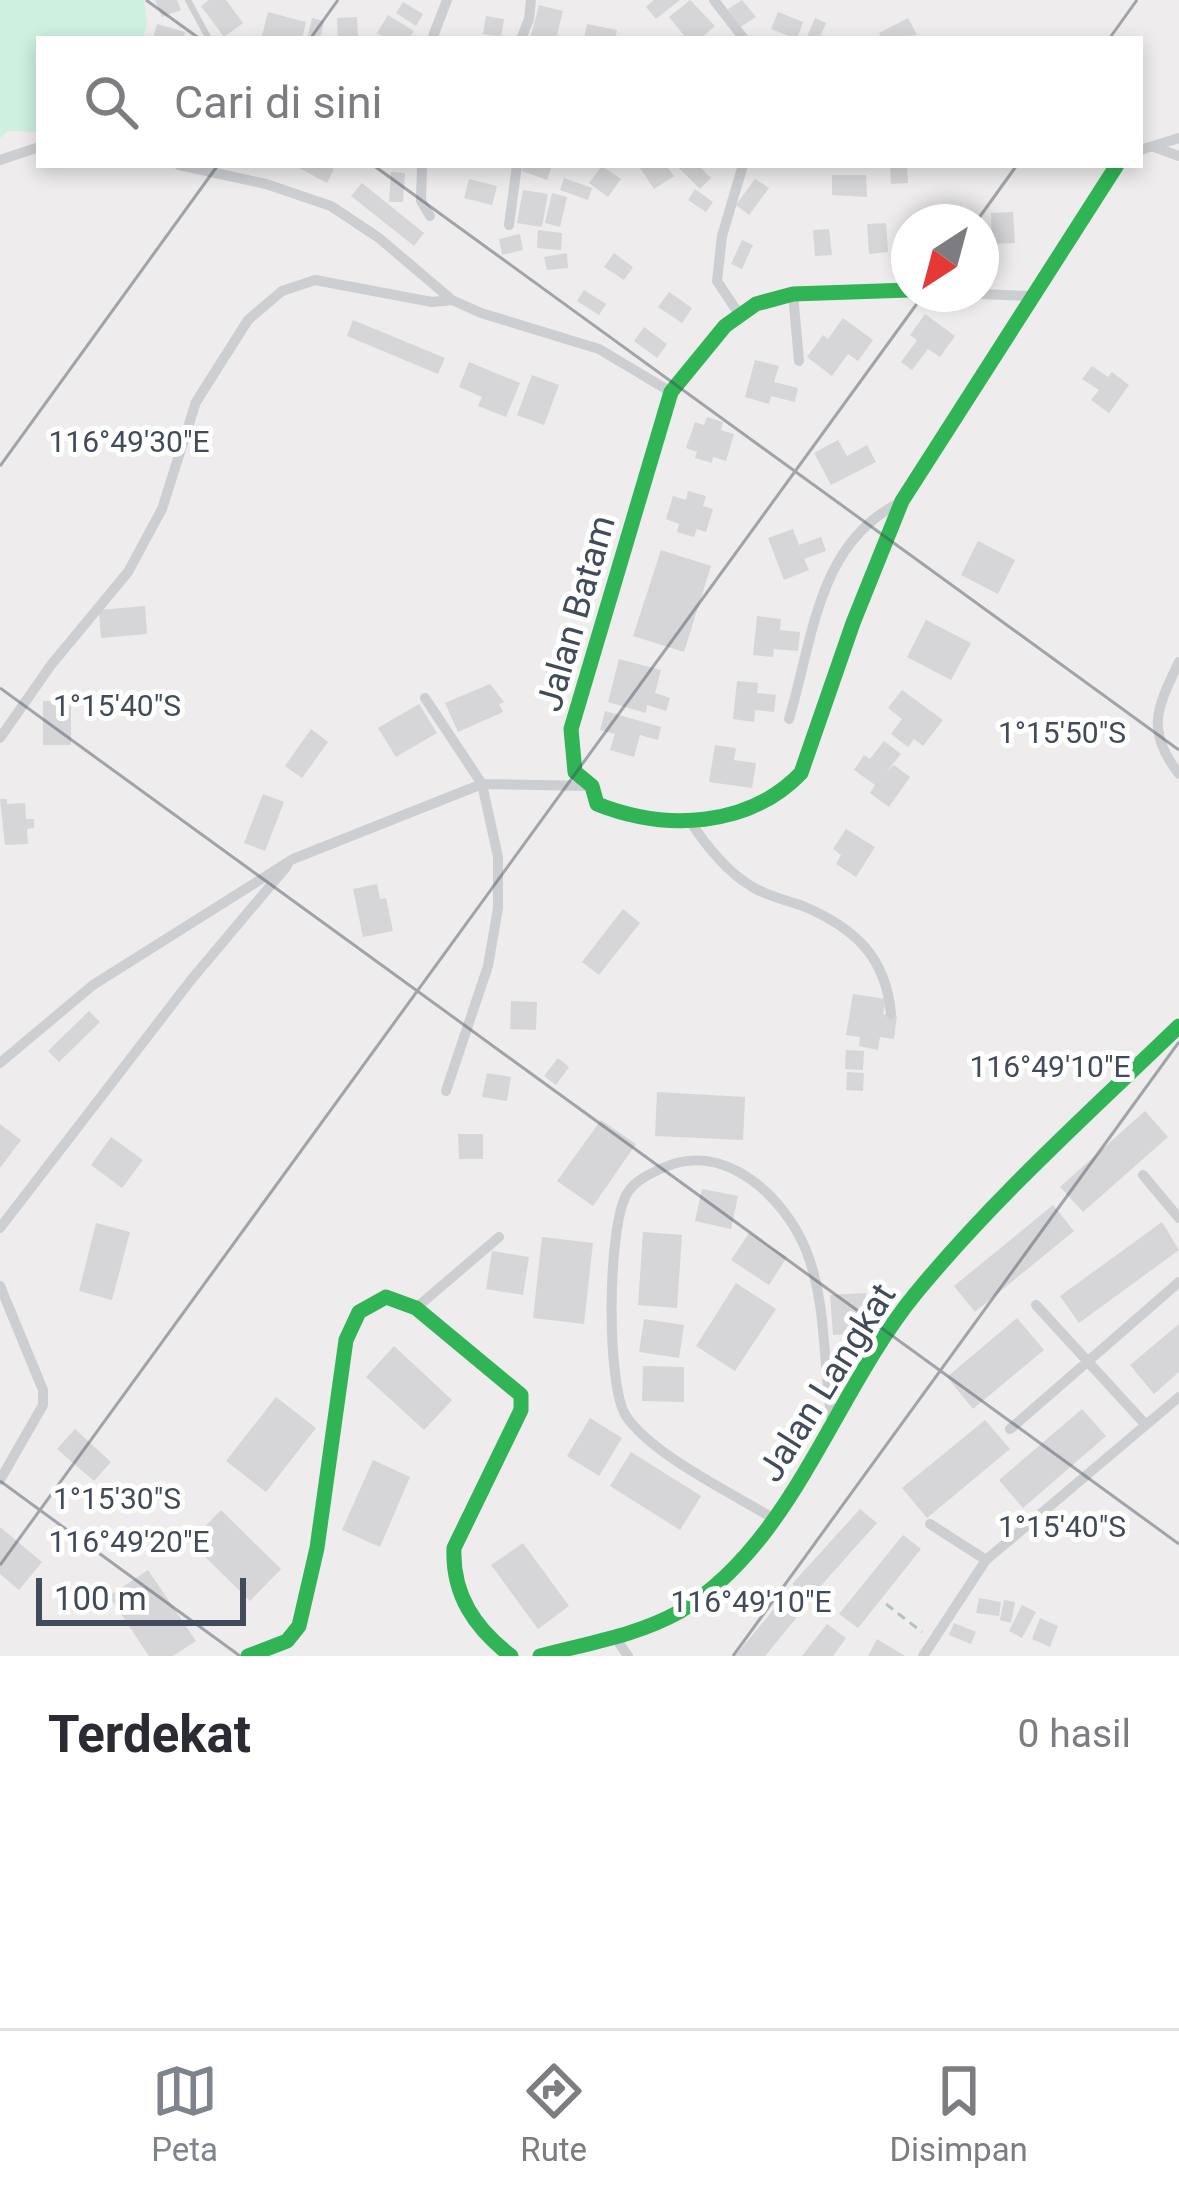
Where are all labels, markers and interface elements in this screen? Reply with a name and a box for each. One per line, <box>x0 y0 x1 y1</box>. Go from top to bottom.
search box <box>36 36 1143 168</box>
icon: search <box>78 69 144 135</box>
text: Cari di sini <box>174 76 383 129</box>
north arrow <box>891 204 999 312</box>
text: 116°49'30"E <box>48 424 210 459</box>
street label: Jalan Batam <box>528 511 624 716</box>
text: 1°15'40"S <box>53 688 181 723</box>
text: 1°15'50"S <box>998 715 1126 750</box>
text: 116°49'10"E <box>969 1049 1131 1084</box>
street label: Jalan Langkat <box>749 1276 904 1489</box>
text: 1°15'30"S <box>53 1481 181 1516</box>
text: 1°15'40"S <box>998 1509 1126 1544</box>
text: 116°49'20"E <box>48 1524 210 1559</box>
scale bar <box>36 1572 246 1625</box>
text: 100 m <box>54 1579 147 1618</box>
text: 116°49'10"E <box>670 1584 832 1619</box>
text: Terdekat <box>48 1705 251 1764</box>
text: 0 hasil <box>1018 1711 1131 1757</box>
tab: Peta <box>151 2058 218 2169</box>
tab: Rute <box>520 2058 587 2169</box>
tab: Disimpan <box>889 2058 1028 2169</box>

